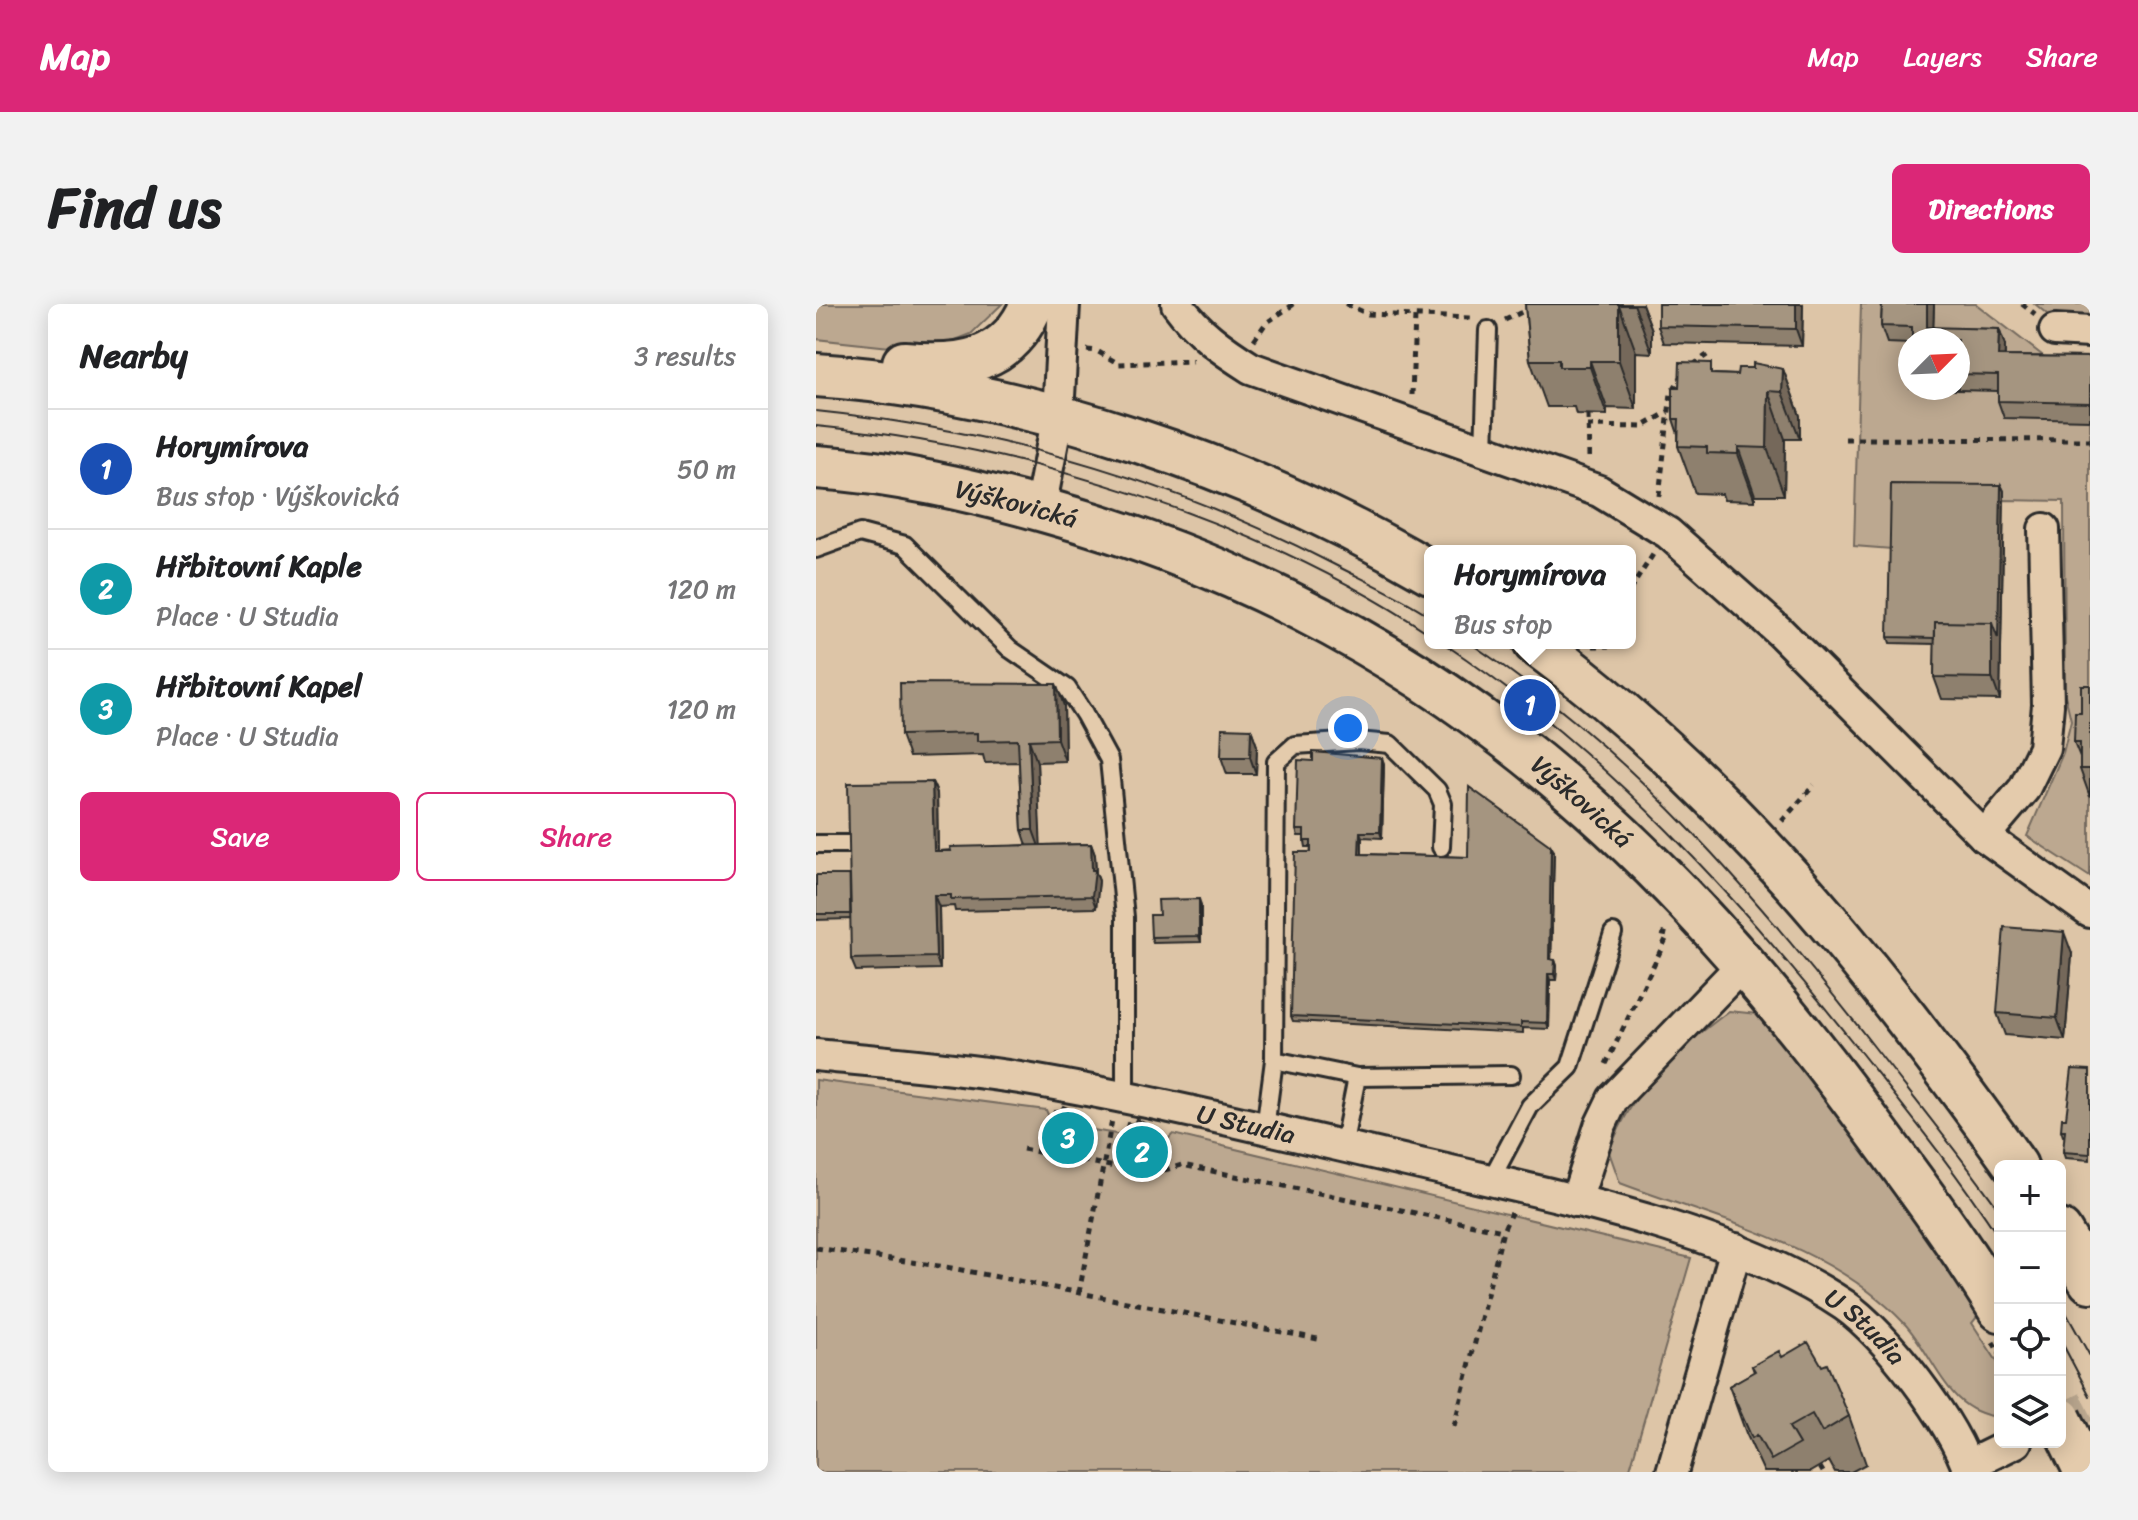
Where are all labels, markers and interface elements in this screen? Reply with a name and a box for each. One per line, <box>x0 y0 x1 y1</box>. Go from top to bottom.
text: Map <box>40 23 110 90</box>
text: Map <box>1807 32 1859 81</box>
text: Layers <box>1903 32 1982 81</box>
text: Share <box>2026 32 2098 81</box>
text: Find us <box>48 159 221 258</box>
button: Directions <box>1892 164 2090 253</box>
text: Nearby <box>80 326 188 386</box>
north arrow <box>1898 328 1970 400</box>
text: 3 results <box>634 333 736 379</box>
text: Horymírova <box>156 419 308 473</box>
text: 1 <box>100 446 112 492</box>
text: 50 m <box>677 446 736 492</box>
street label: Výškovická <box>951 466 1083 542</box>
text: Bus stop · Výškovická <box>156 473 400 519</box>
text: Hřbitovní Kaple <box>156 539 362 593</box>
popup <box>1424 545 1636 649</box>
text: Horymírova <box>1454 547 1606 601</box>
text: 2 <box>98 566 114 612</box>
text: 120 m <box>667 566 736 612</box>
text: Place · U Studia <box>156 593 339 639</box>
text: Bus stop <box>1454 601 1552 647</box>
text: Hřbitovní Kapel <box>156 659 362 713</box>
pin: 1 <box>1504 675 1556 735</box>
text: 3 <box>99 686 113 732</box>
text: 120 m <box>667 686 736 732</box>
your location <box>1328 708 1368 748</box>
text: Place · U Studia <box>156 713 339 759</box>
street label: Výškovická <box>1520 743 1644 860</box>
button: Save <box>80 792 400 881</box>
button: Share <box>416 792 736 881</box>
street label: U Studia <box>1192 1090 1300 1157</box>
pin: 3 <box>1042 1108 1094 1168</box>
pin: 2 <box>1116 1122 1168 1182</box>
map controls <box>1994 1160 2066 1448</box>
button: + <box>1994 1160 2066 1232</box>
button: − <box>1994 1232 2066 1304</box>
street label: U Studia <box>1815 1275 1918 1376</box>
button: locate <box>1994 1304 2066 1376</box>
button: layers <box>1994 1376 2066 1448</box>

